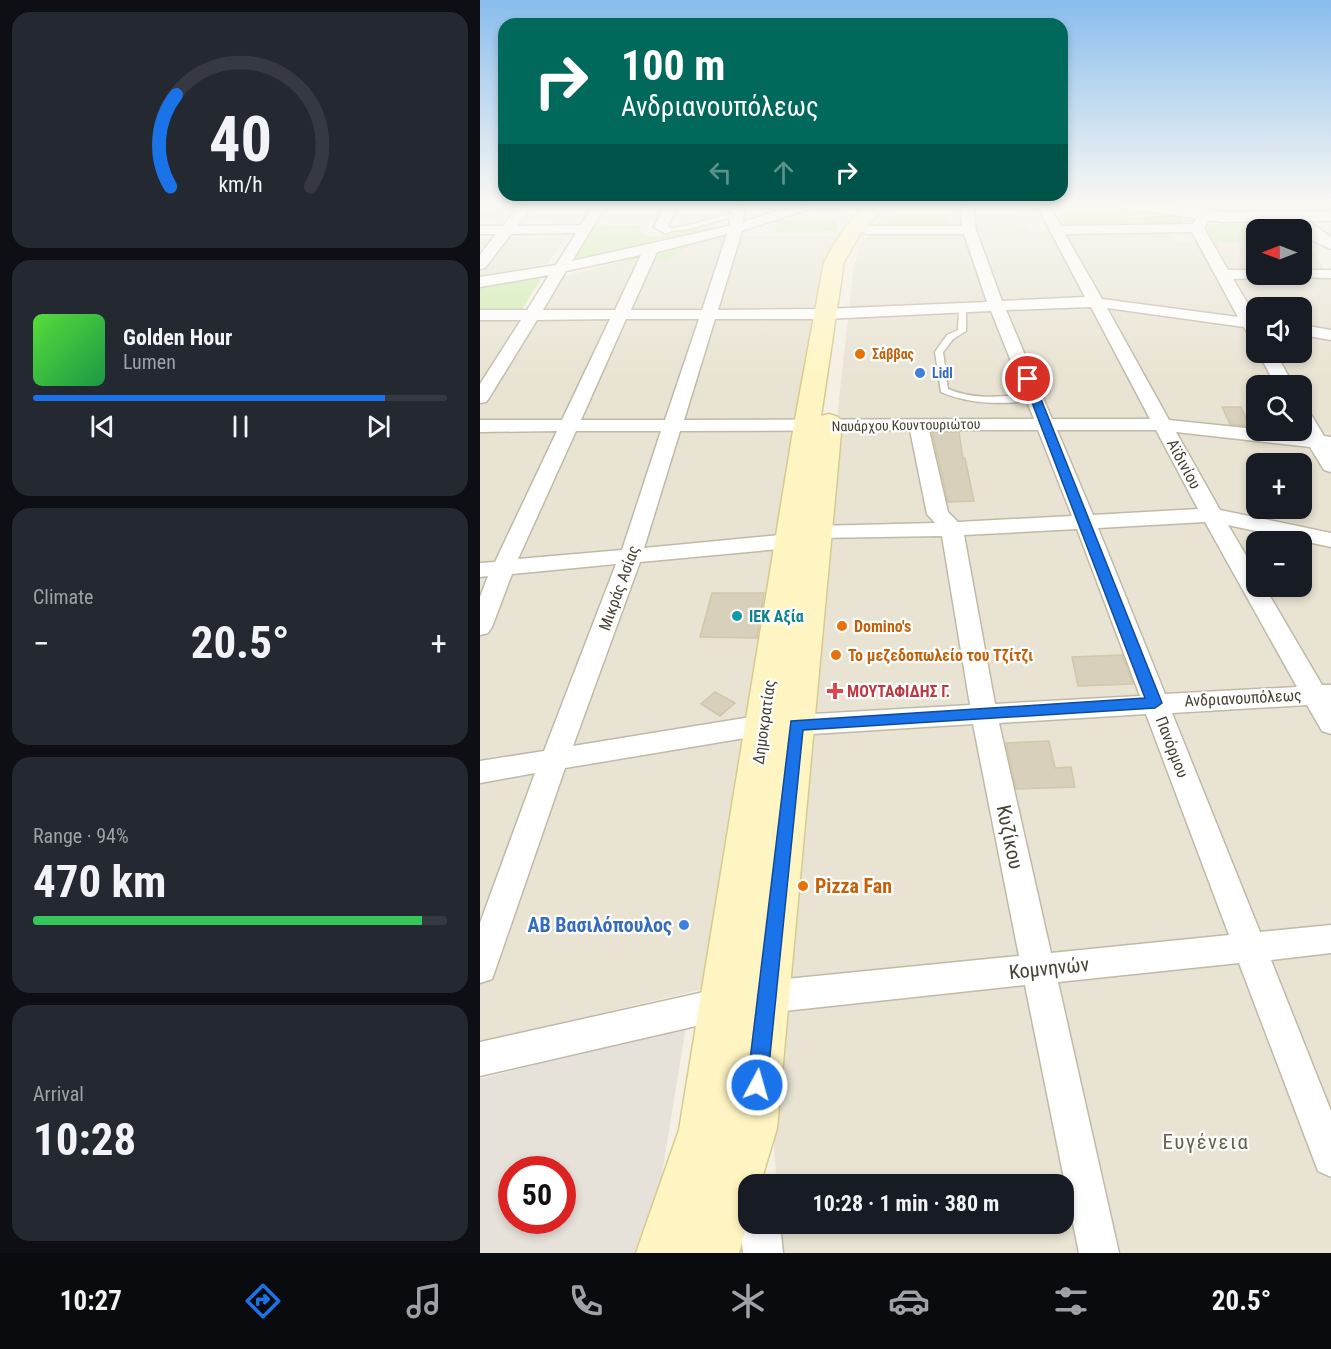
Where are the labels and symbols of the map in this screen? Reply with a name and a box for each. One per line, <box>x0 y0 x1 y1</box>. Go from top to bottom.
north arrow <box>1246 219 1312 285</box>
place label: Σάββας <box>872 346 914 362</box>
marker: Σάββας <box>853 347 867 361</box>
pin <box>1002 353 1053 404</box>
place label: Lidl <box>932 365 953 381</box>
marker: Lidl <box>913 366 927 380</box>
street label: Ναυάρχου Κουντουριώτου <box>832 416 981 434</box>
street label: Αϊδινίου <box>1163 436 1205 492</box>
street label: Μικράς Ασίας <box>595 543 643 633</box>
place label: ΙΕΚ Αξία <box>749 607 804 626</box>
marker: ΙΕΚ Αξία <box>730 609 744 623</box>
place label: Domino's <box>854 617 911 636</box>
marker: Domino's <box>835 619 849 633</box>
place label: Το μεζεδοπωλείο του Τζίτζι <box>848 646 1033 665</box>
marker: Το μεζεδοπωλείο του Τζίτζι <box>829 648 843 662</box>
street label: Δημοκρατίας <box>749 678 779 766</box>
place label: ΜΟΥΤΑΦΙΔΗΣ Γ. <box>847 682 950 701</box>
marker: ΜΟΥΤΑΦΙΔΗΣ Γ. <box>828 684 842 698</box>
street label: Ανδριανουπόλεως <box>1184 685 1302 711</box>
street label: Πανόρμου <box>1152 714 1192 780</box>
street label: Κυζίκου <box>991 803 1029 871</box>
place label: Pizza Fan <box>815 874 892 898</box>
marker: Pizza Fan <box>796 879 810 893</box>
place label: ΑΒ Βασιλόπουλος <box>528 913 672 937</box>
marker: ΑΒ Βασιλόπουλος <box>677 918 691 932</box>
street label: Κομνηνών <box>1008 952 1091 984</box>
position arrow <box>725 1053 789 1117</box>
district label: Ευγένεια <box>1162 1130 1250 1154</box>
speed limit sign: 50 <box>498 1156 576 1234</box>

